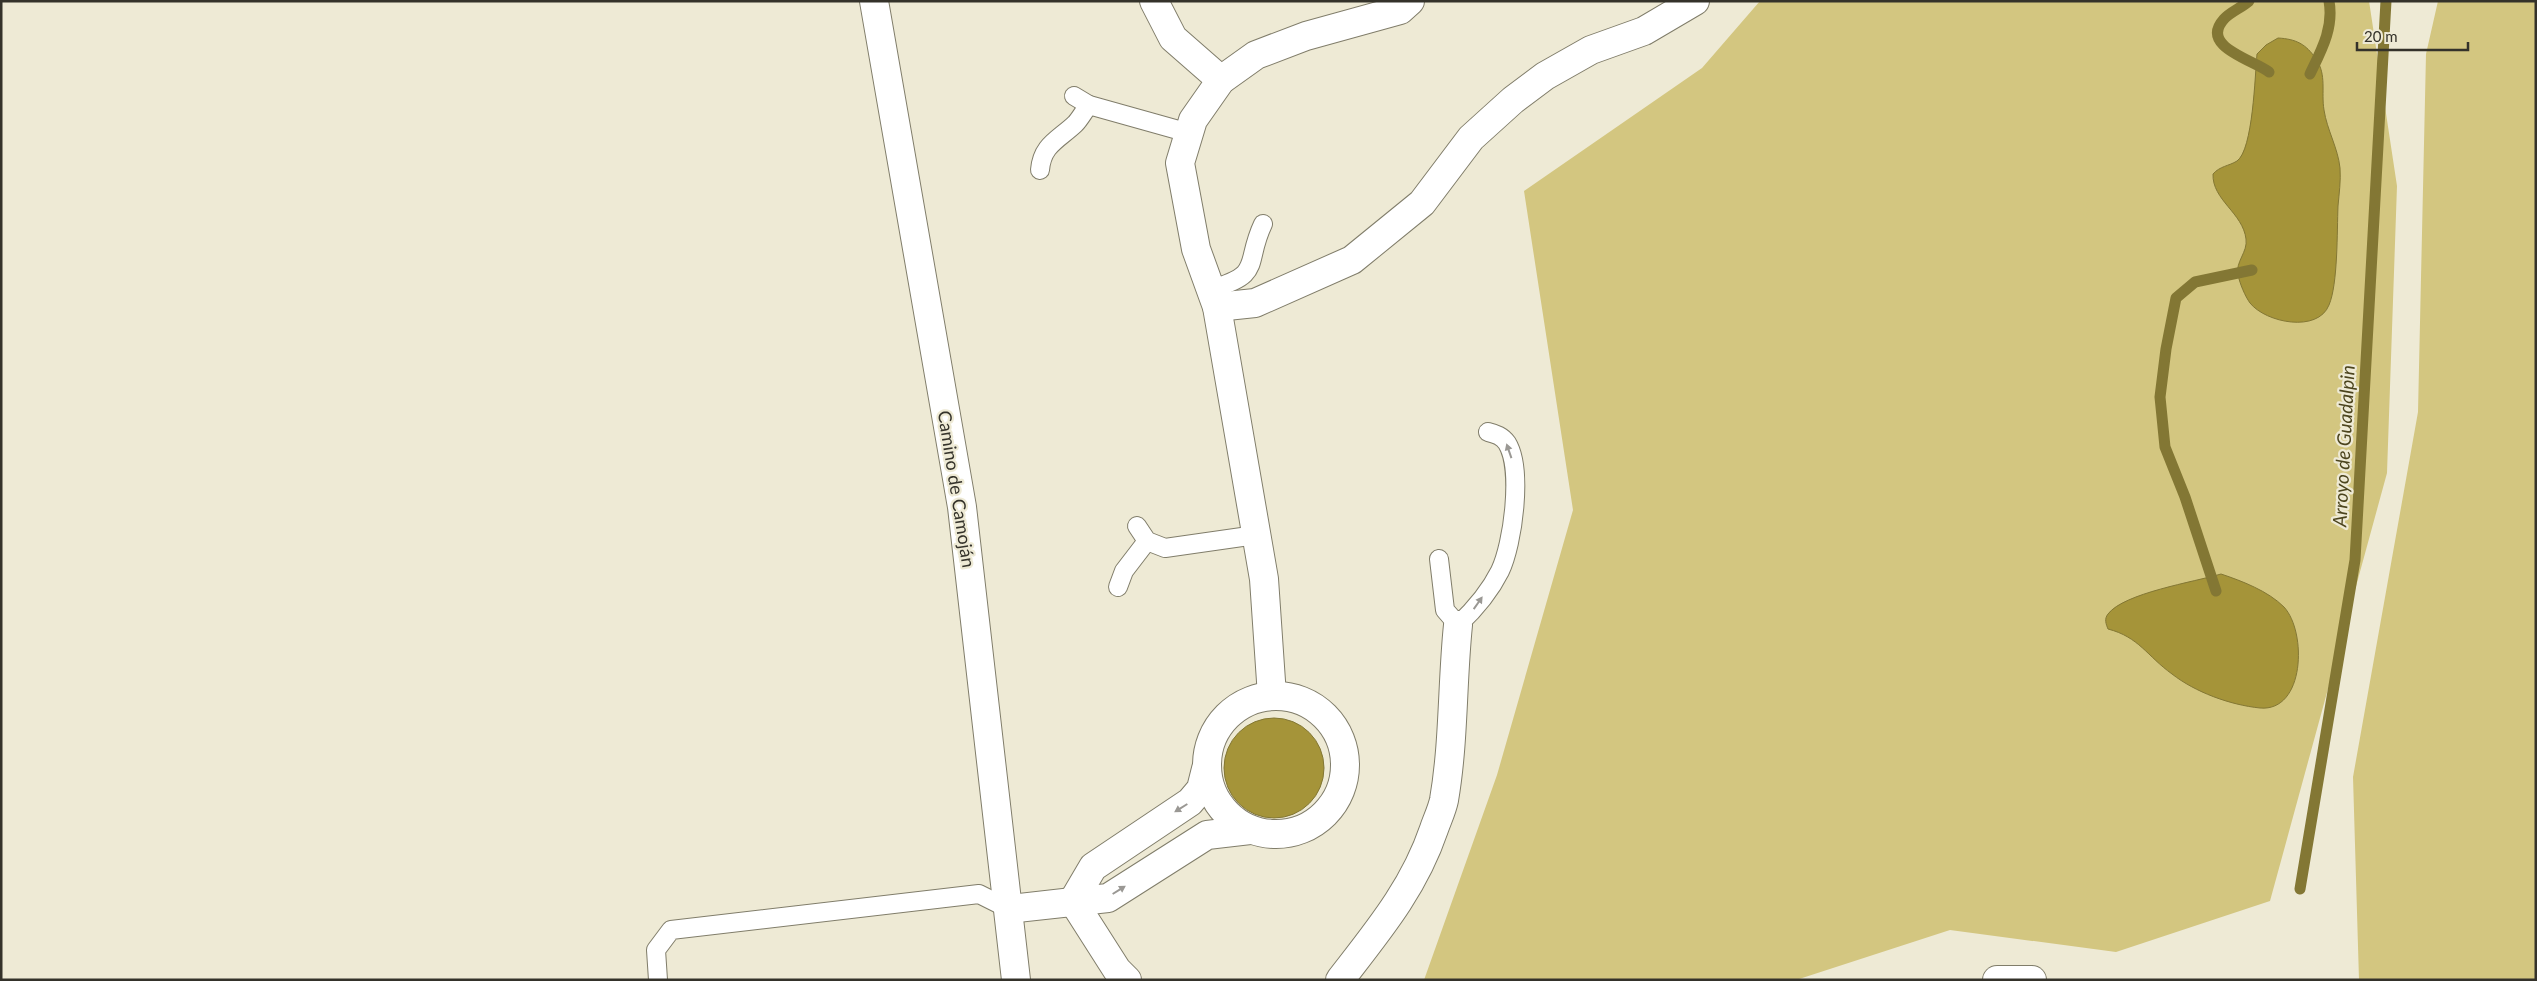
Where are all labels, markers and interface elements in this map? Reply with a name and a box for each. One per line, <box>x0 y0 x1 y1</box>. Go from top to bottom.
scale bar <box>2357 20 2468 52</box>
text: 20 m <box>2364 27 2398 45</box>
water label: Arroyo de Guadalpin <box>2327 365 2359 528</box>
street label: Camino de Camoján <box>934 409 980 569</box>
one-way arrow <box>1505 443 1513 458</box>
one-way arrow <box>1473 597 1483 610</box>
one-way arrow <box>1174 803 1187 813</box>
one-way arrow <box>1113 885 1126 895</box>

